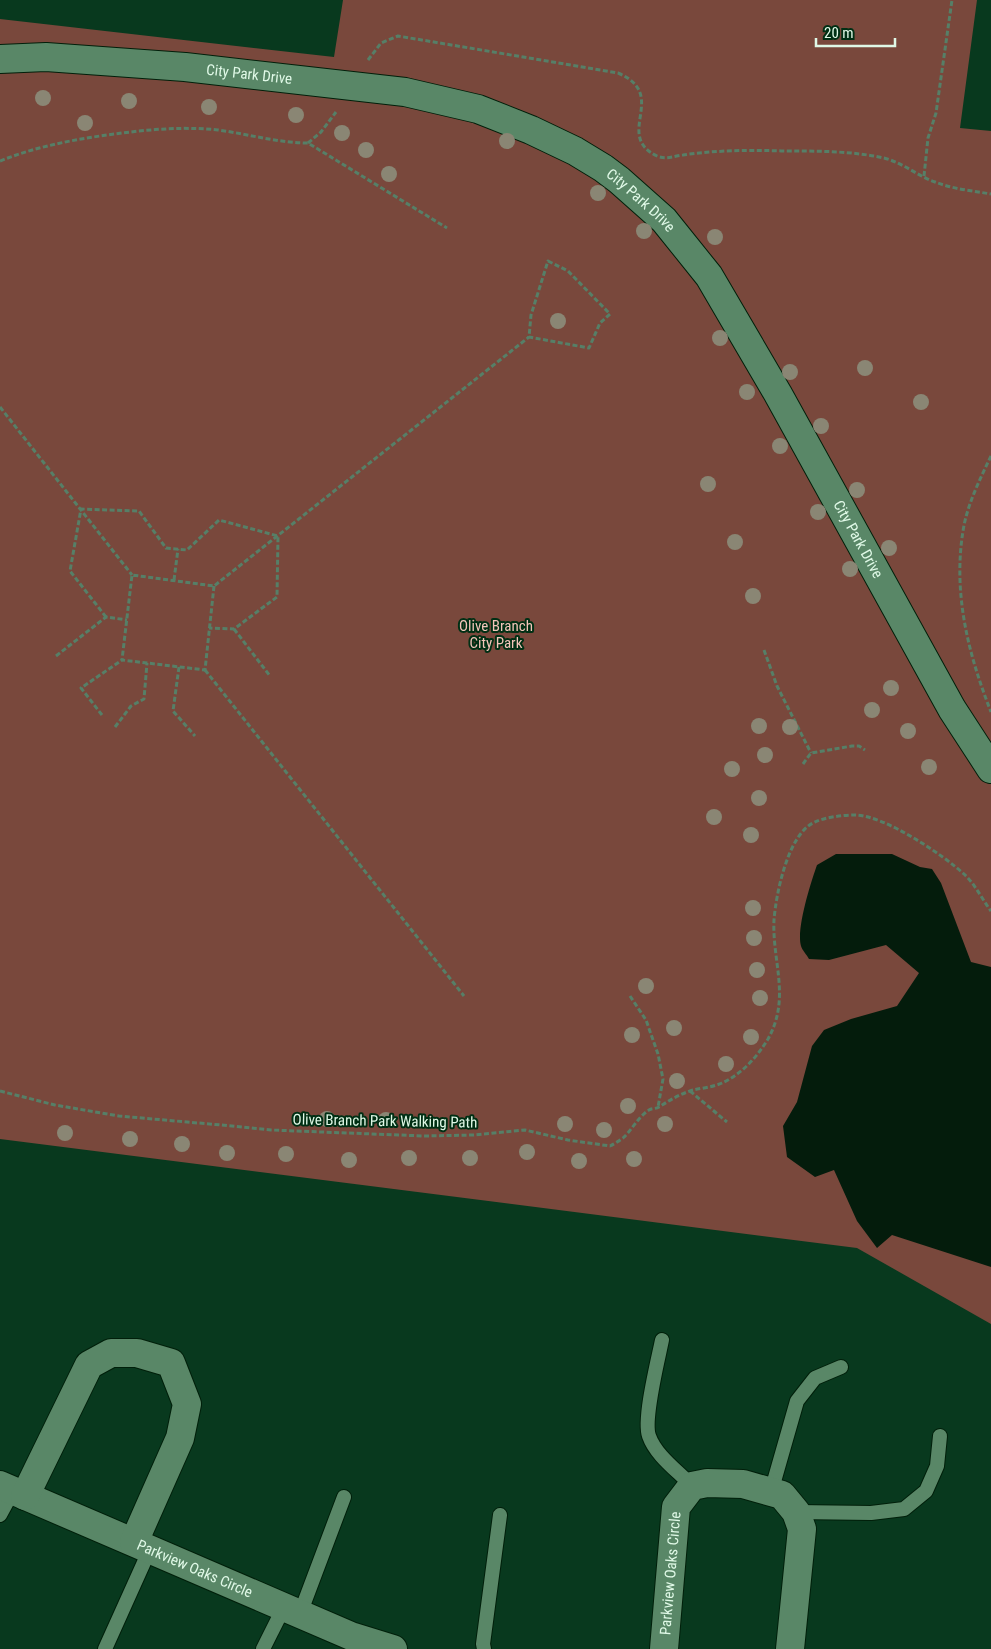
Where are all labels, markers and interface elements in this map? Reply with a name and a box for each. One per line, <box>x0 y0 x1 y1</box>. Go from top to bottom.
scale bar <box>816 15 895 47</box>
text: 20 m <box>824 24 854 42</box>
street label: City Park Drive <box>205 60 293 88</box>
street label: City Park Drive <box>603 165 679 235</box>
street label: City Park Drive <box>830 497 887 581</box>
park label: Olive Branch City Park <box>459 617 533 652</box>
street label: Olive Branch Park Walking Path <box>293 1110 477 1132</box>
street label: Parkview Oaks Circle <box>656 1511 685 1636</box>
street label: Parkview Oaks Circle <box>134 1536 255 1602</box>

